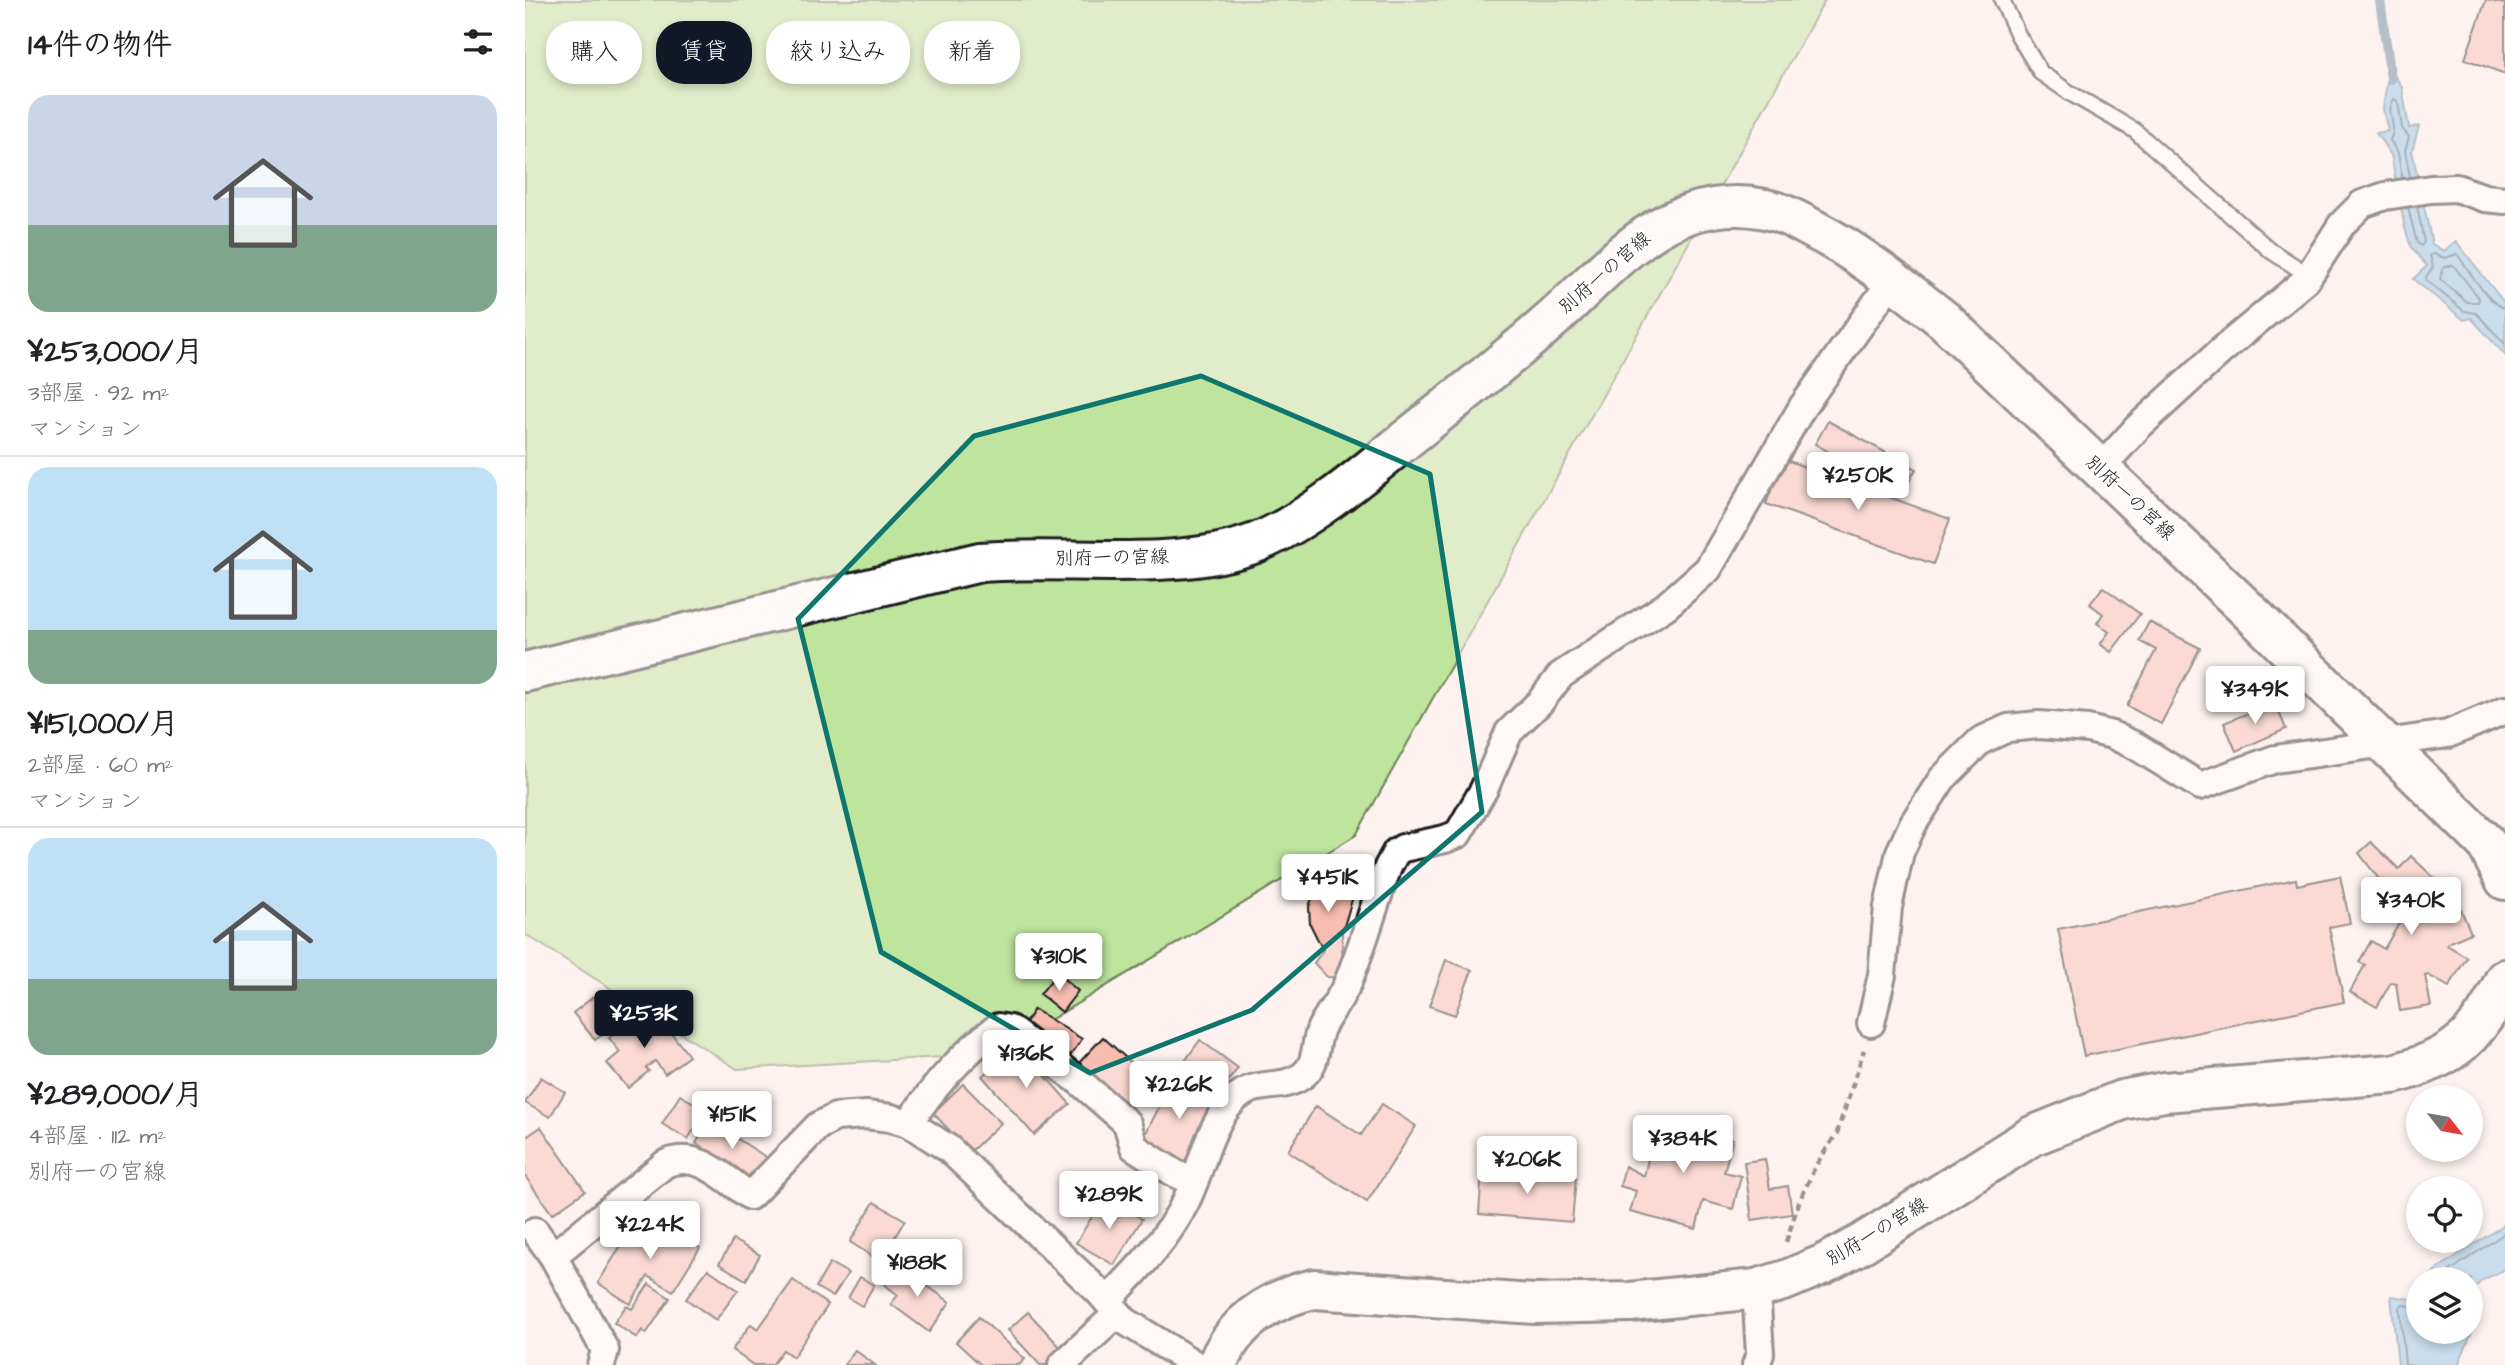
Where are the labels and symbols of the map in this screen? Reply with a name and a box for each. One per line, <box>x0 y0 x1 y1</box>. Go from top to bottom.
street label: 別府一の宮線 <box>1553 225 1657 321</box>
street label: 別府一の宮線 <box>2079 449 2181 547</box>
pin: ¥250K <box>1809 452 1907 512</box>
street label: 別府一の宮線 <box>1055 544 1169 572</box>
pin: ¥349K <box>2206 666 2304 726</box>
pin: ¥451K <box>1279 855 1377 914</box>
pin: ¥340K <box>2362 878 2460 937</box>
pin: ¥310K <box>1010 934 1108 993</box>
pin: ¥253K <box>595 990 693 1050</box>
pin: ¥136K <box>977 1030 1075 1090</box>
pin: ¥226K <box>1130 1062 1228 1121</box>
north arrow <box>2406 1085 2483 1162</box>
pin: ¥151K <box>683 1092 781 1151</box>
pin: ¥384K <box>1634 1116 1732 1175</box>
pin: ¥206K <box>1478 1136 1576 1196</box>
pin: ¥289K <box>1060 1172 1158 1231</box>
street label: 別府一の宮線 <box>1821 1191 1933 1273</box>
pin: ¥224K <box>601 1202 699 1261</box>
pin: ¥188K <box>868 1240 966 1299</box>

